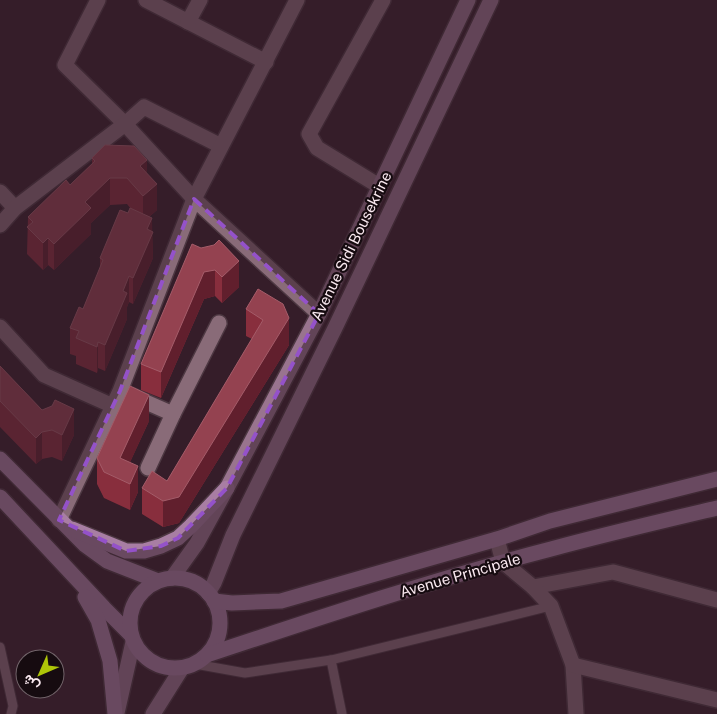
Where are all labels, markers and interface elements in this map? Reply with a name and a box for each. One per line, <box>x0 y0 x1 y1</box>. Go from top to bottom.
street label: Avenue Sidi Bousekrine <box>307 169 395 323</box>
street label: Avenue Principale <box>398 550 522 600</box>
north arrow <box>15 649 65 699</box>
text: ش <box>19 671 43 695</box>

